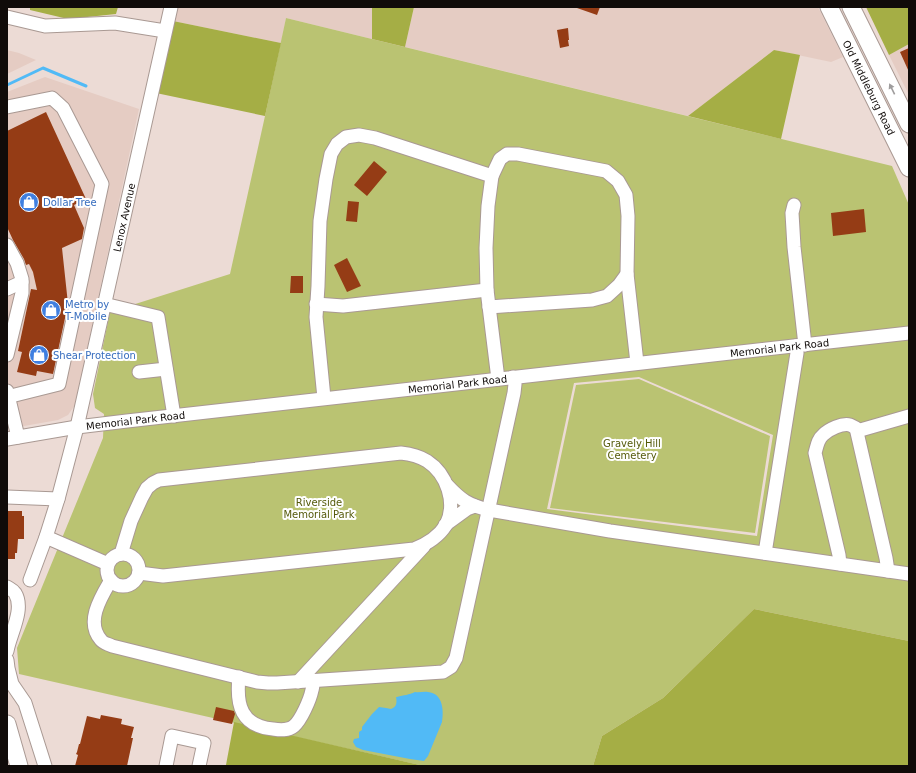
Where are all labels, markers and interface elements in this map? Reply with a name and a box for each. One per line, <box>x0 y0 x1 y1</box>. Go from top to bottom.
street label: Old Middleburg Road <box>841 38 897 137</box>
one-way arrow <box>889 83 895 95</box>
street label: Lenox Avenue <box>111 182 137 253</box>
shop icon: Dollar Tree <box>18 191 40 213</box>
place label: Dollar Tree <box>43 197 97 208</box>
shop icon: Metro by T-Mobile <box>40 299 62 321</box>
place label: Metro by T-Mobile <box>64 299 109 322</box>
street label: Memorial Park Road <box>729 337 830 359</box>
shop icon: Shear Protection <box>28 344 50 366</box>
place label: Shear Protection <box>53 350 136 361</box>
street label: Memorial Park Road <box>407 373 508 395</box>
street label: Memorial Park Road <box>85 409 186 431</box>
park label: Gravely Hill Cemetery <box>603 438 661 461</box>
park label: Riverside Memorial Park <box>283 497 355 520</box>

